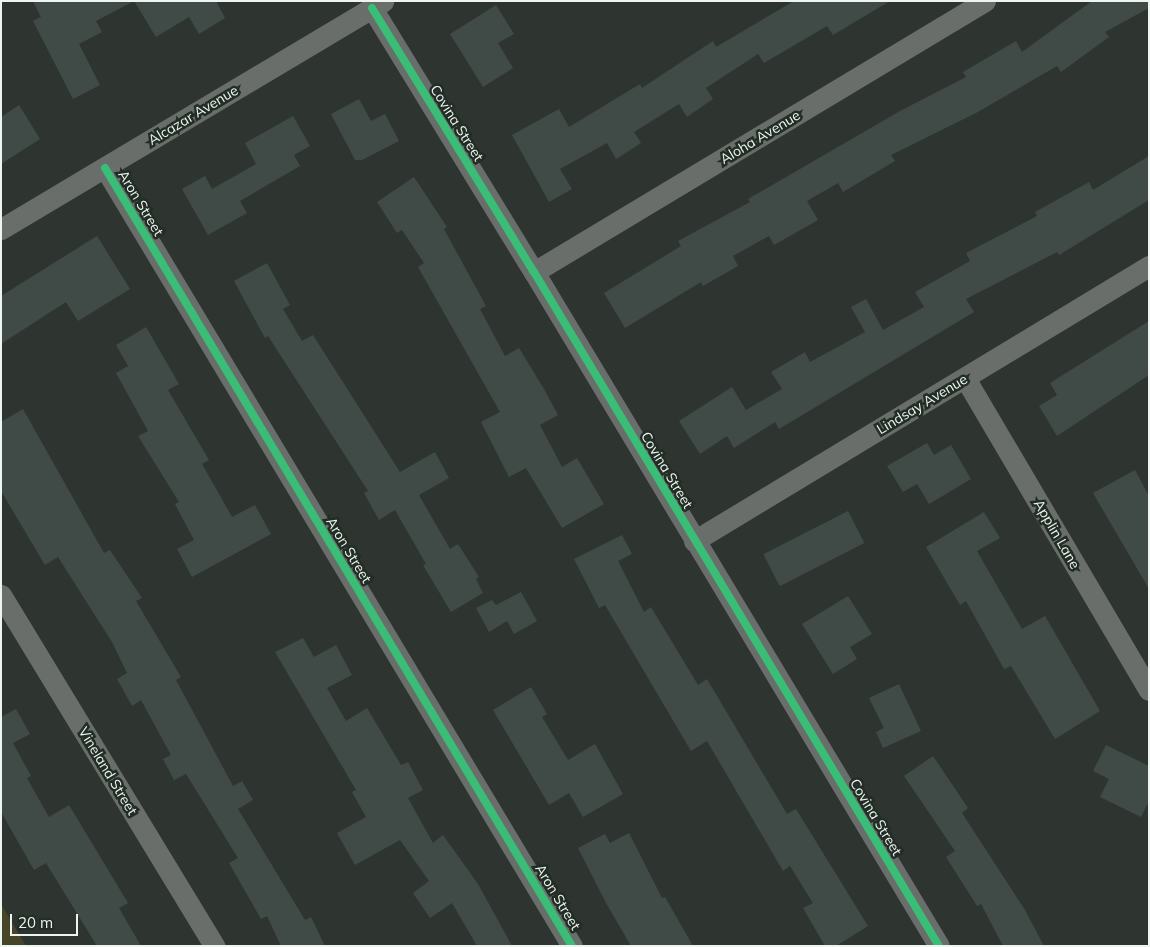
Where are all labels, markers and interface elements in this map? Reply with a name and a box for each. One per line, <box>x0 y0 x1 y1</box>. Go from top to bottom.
street label: Alcazar Avenue <box>145 82 241 148</box>
street label: Covina Street <box>427 82 487 164</box>
street label: Aloha Avenue <box>717 106 803 168</box>
street label: Aron Street <box>115 167 167 239</box>
street label: Lindsay Avenue <box>874 370 970 438</box>
street label: Covina Street <box>637 429 697 511</box>
street label: Applin Lane <box>1030 496 1084 572</box>
street label: Aron Street <box>323 514 375 586</box>
street label: Vineland Street <box>75 724 141 818</box>
street label: Covina Street <box>846 776 906 858</box>
street label: Aron Street <box>532 861 584 933</box>
scale bar <box>12 904 80 936</box>
text: 20 m <box>18 913 53 932</box>

